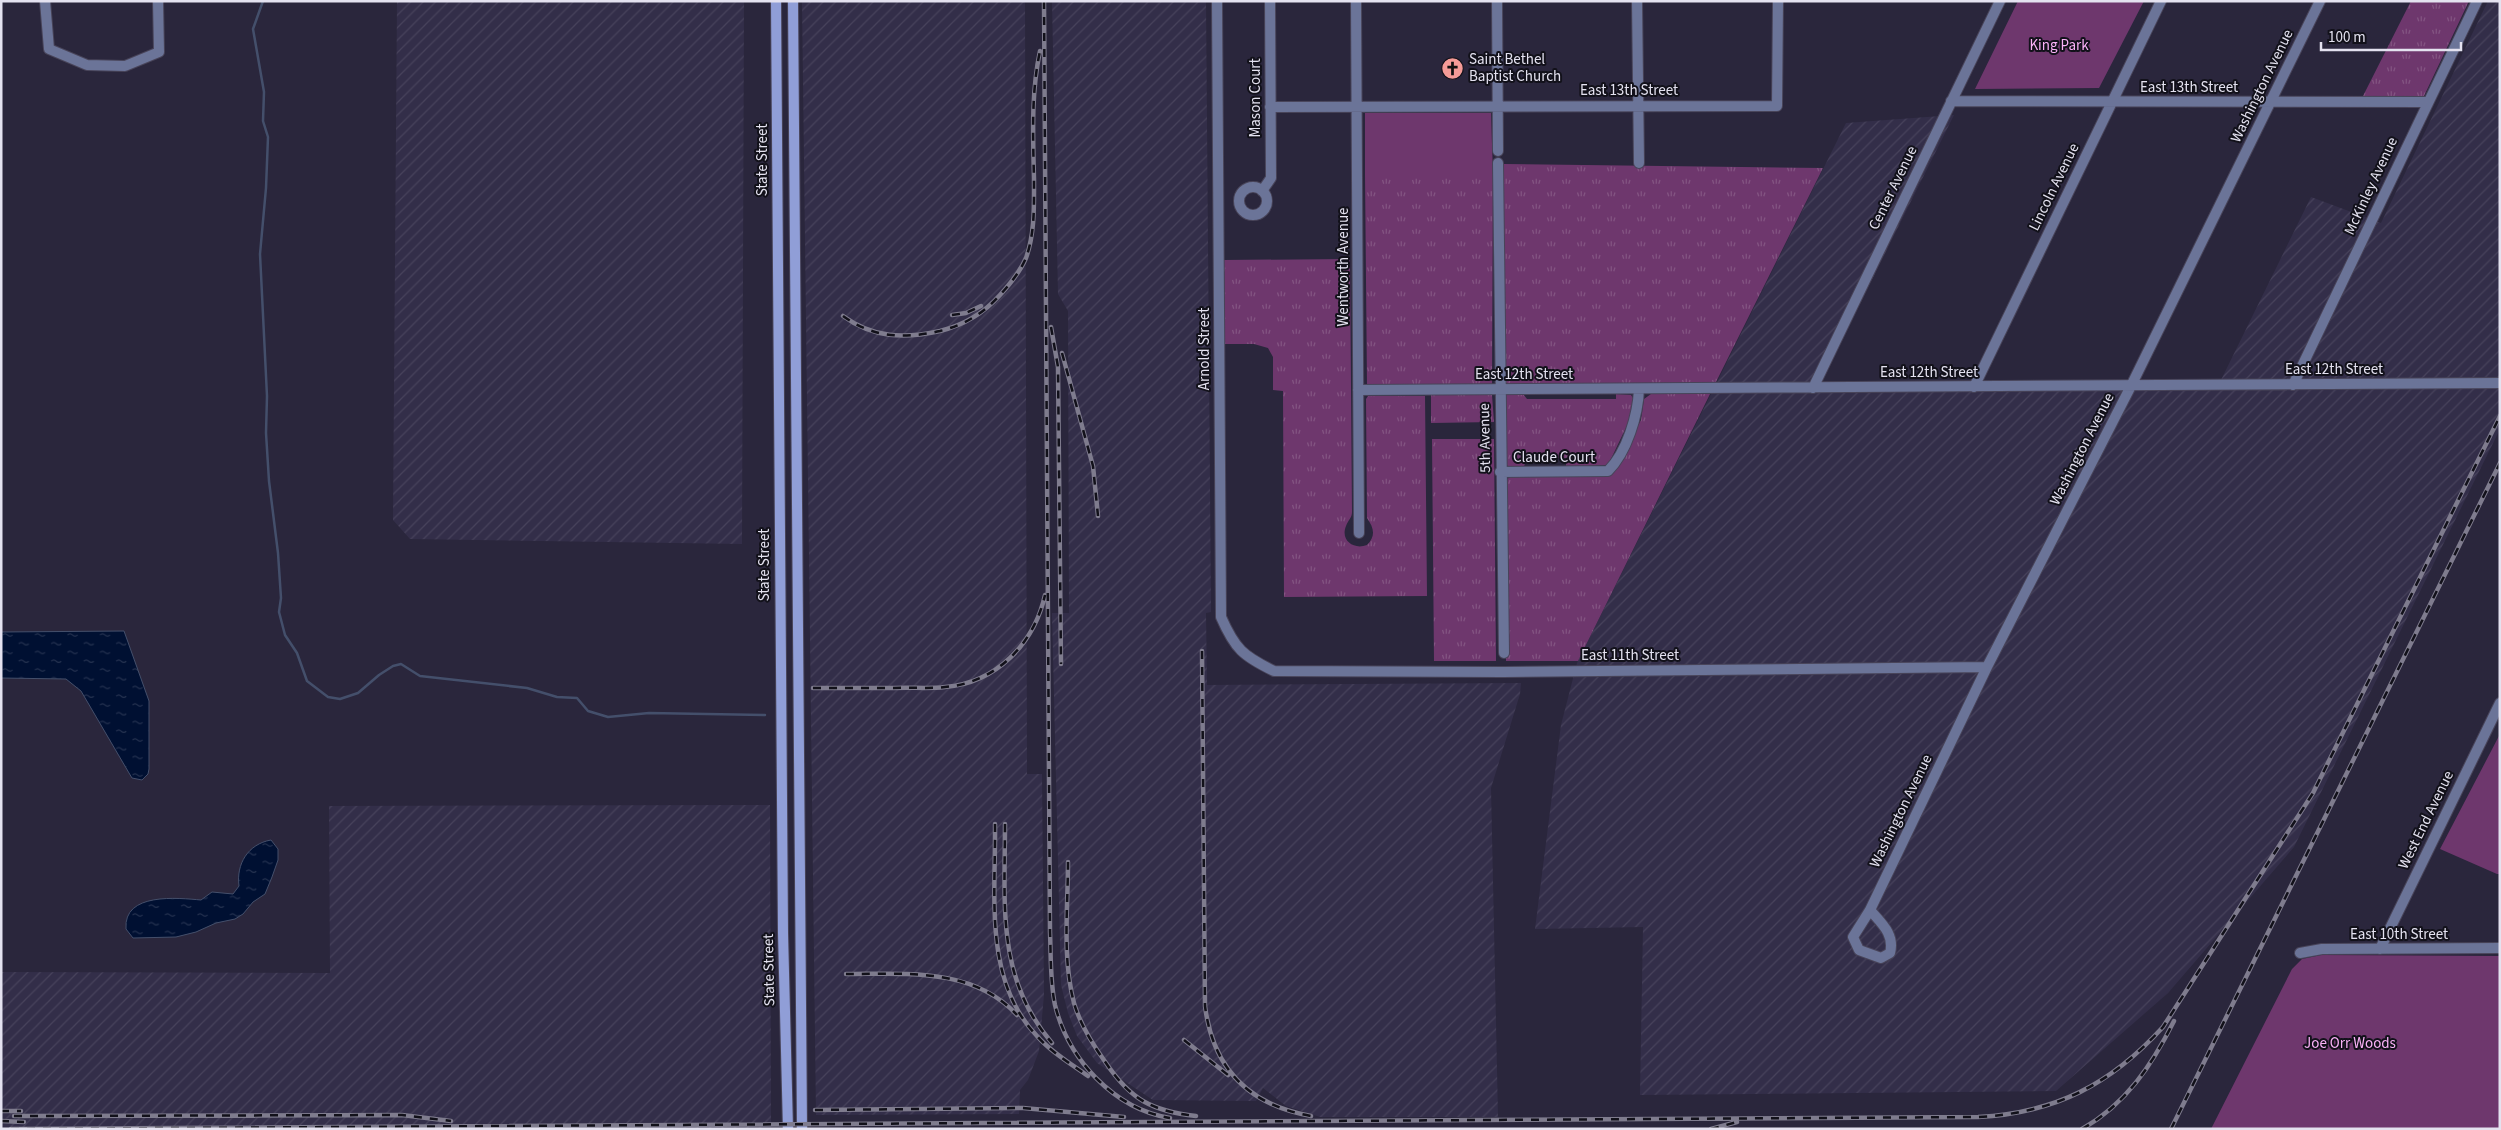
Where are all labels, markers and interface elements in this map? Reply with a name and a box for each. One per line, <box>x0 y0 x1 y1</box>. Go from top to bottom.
scale bar <box>2321 20 2461 52</box>
street label: Washington Avenue <box>2226 26 2298 146</box>
text: 100 m <box>2328 27 2366 48</box>
park label: King Park <box>2029 35 2089 56</box>
place label: Saint Bethel Baptist Church <box>1469 49 1561 87</box>
church icon: Saint Bethel Baptist Church <box>1441 56 1465 80</box>
street label: Mason Court <box>1245 58 1266 138</box>
street label: East 13th Street <box>2140 77 2238 98</box>
street label: East 13th Street <box>1580 80 1678 101</box>
street label: State Street <box>752 124 773 196</box>
street label: McKinley Avenue <box>2339 134 2403 238</box>
street label: Lincoln Avenue <box>2024 140 2084 234</box>
street label: Center Avenue <box>1864 143 1922 233</box>
street label: Wentworth Avenue <box>1333 207 1354 327</box>
street label: Arnold Street <box>1194 308 1215 390</box>
street label: East 12th Street <box>2285 359 2383 380</box>
street label: East 12th Street <box>1880 362 1978 383</box>
street label: East 12th Street <box>1475 364 1573 385</box>
street label: Washington Avenue <box>2045 389 2119 509</box>
street label: 5th Avenue <box>1474 403 1496 473</box>
street label: Claude Court <box>1513 447 1595 468</box>
street label: State Street <box>754 529 775 601</box>
street label: East 11th Street <box>1581 645 1679 666</box>
street label: Washington Avenue <box>1865 751 1937 871</box>
street label: West End Avenue <box>2393 767 2459 873</box>
street label: East 10th Street <box>2350 924 2448 945</box>
street label: State Street <box>758 933 780 1007</box>
park label: Joe Orr Woods <box>2304 1033 2396 1054</box>

